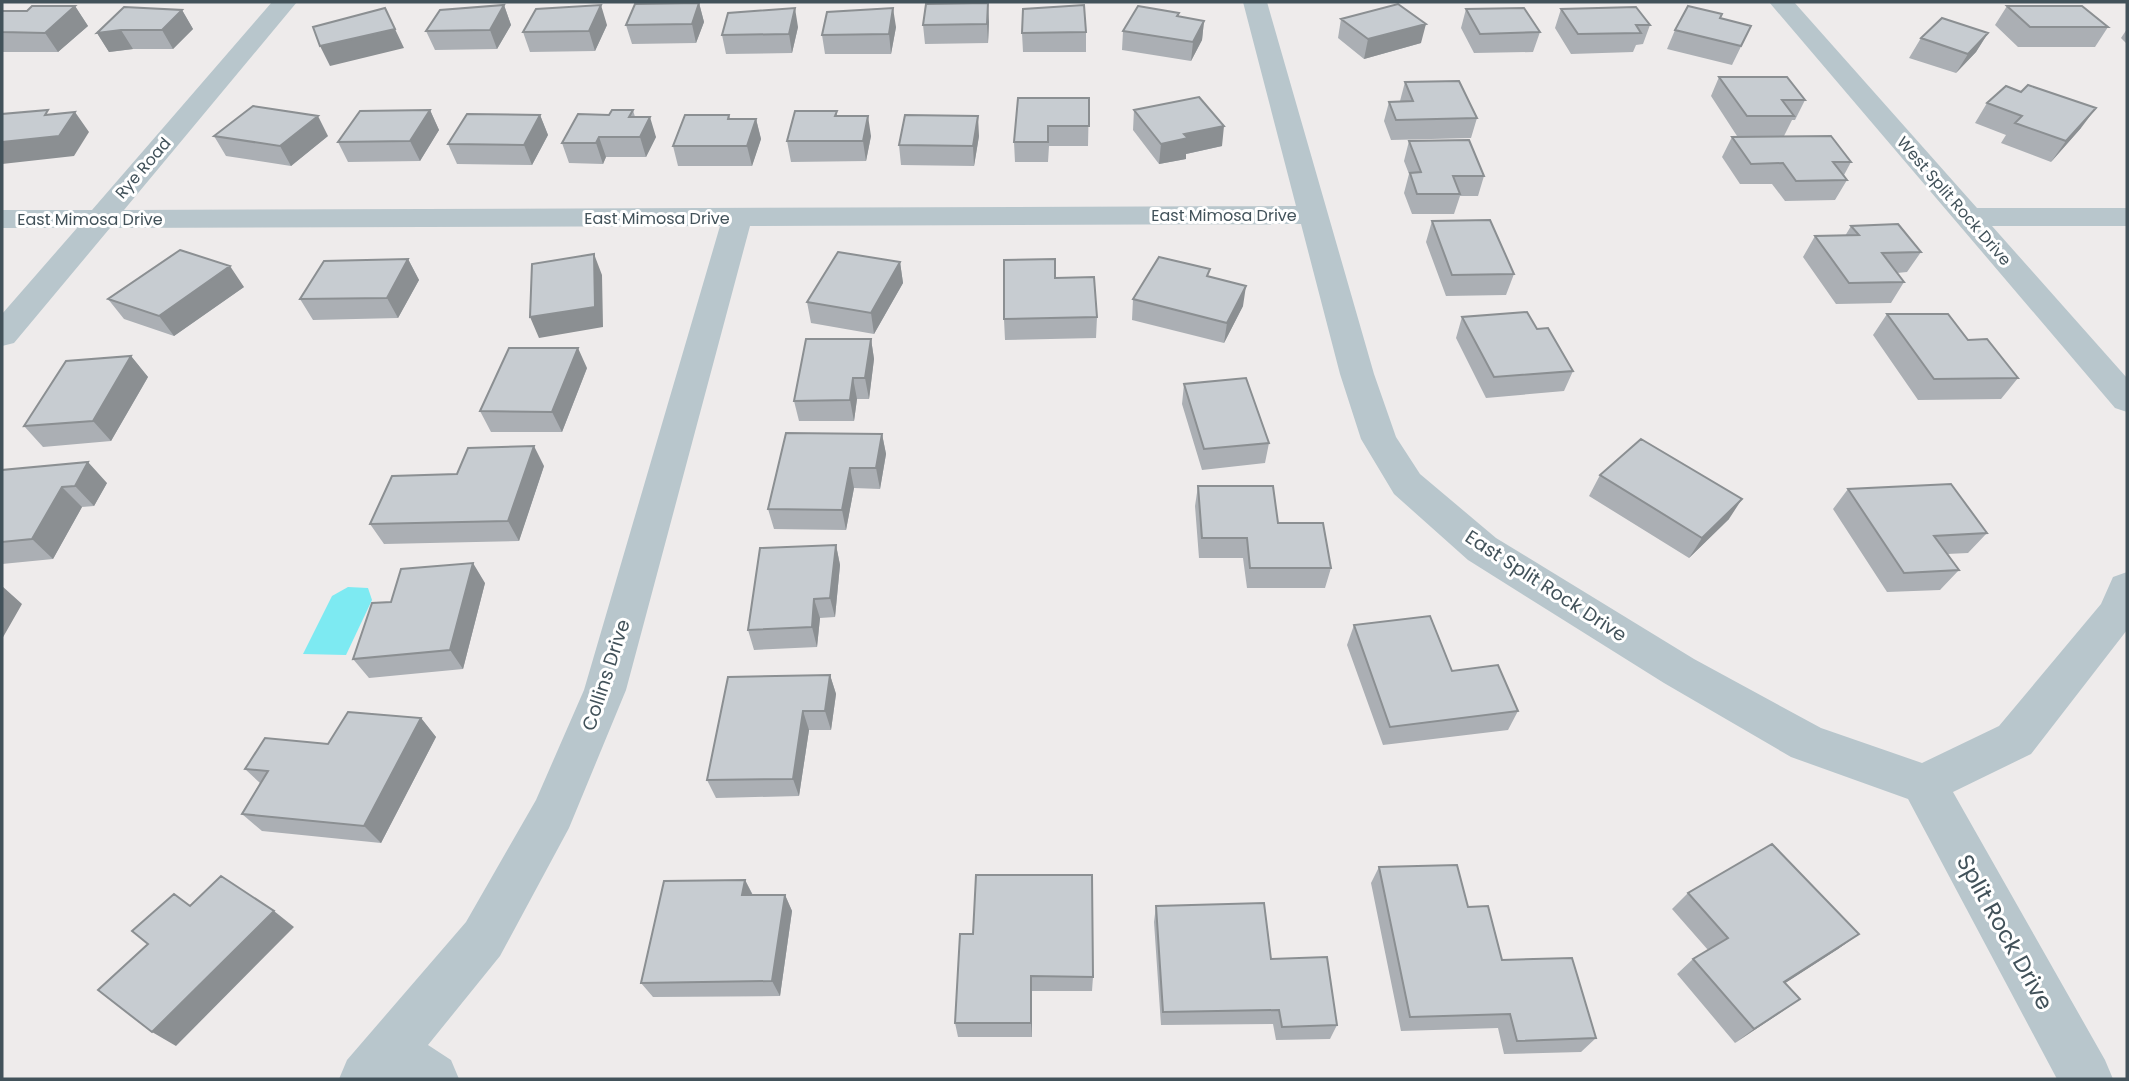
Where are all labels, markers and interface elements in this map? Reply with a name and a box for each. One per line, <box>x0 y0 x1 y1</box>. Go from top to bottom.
street label: West Split Rock Drive <box>1891 131 2017 271</box>
street label: Rye Road <box>110 132 176 204</box>
street label: East Mimosa Drive <box>1151 204 1297 227</box>
street label: East Mimosa Drive <box>584 207 730 230</box>
street label: East Mimosa Drive <box>17 208 163 231</box>
street label: East Split Rock Drive <box>1460 524 1632 648</box>
street label: Collins Drive <box>575 616 637 734</box>
street label: Split Rock Drive <box>1949 848 2061 1016</box>

